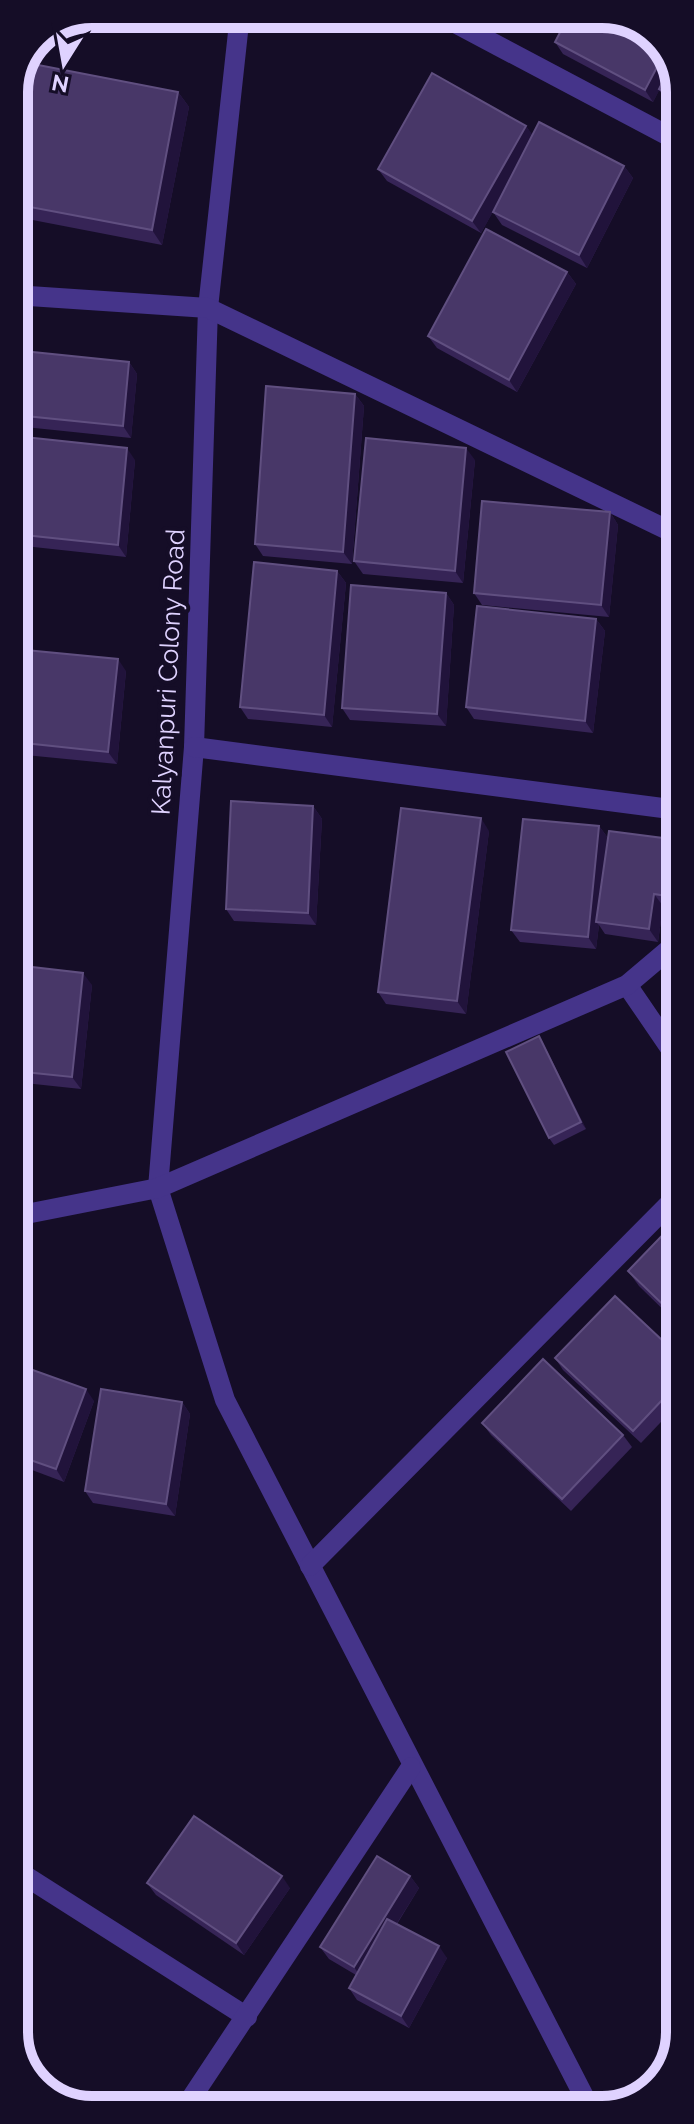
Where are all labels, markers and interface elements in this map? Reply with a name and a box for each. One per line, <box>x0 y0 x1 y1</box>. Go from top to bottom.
north arrow <box>24 24 104 104</box>
text: N <box>49 69 71 98</box>
street label: Kalyanpuri Colony Road <box>146 528 190 816</box>

